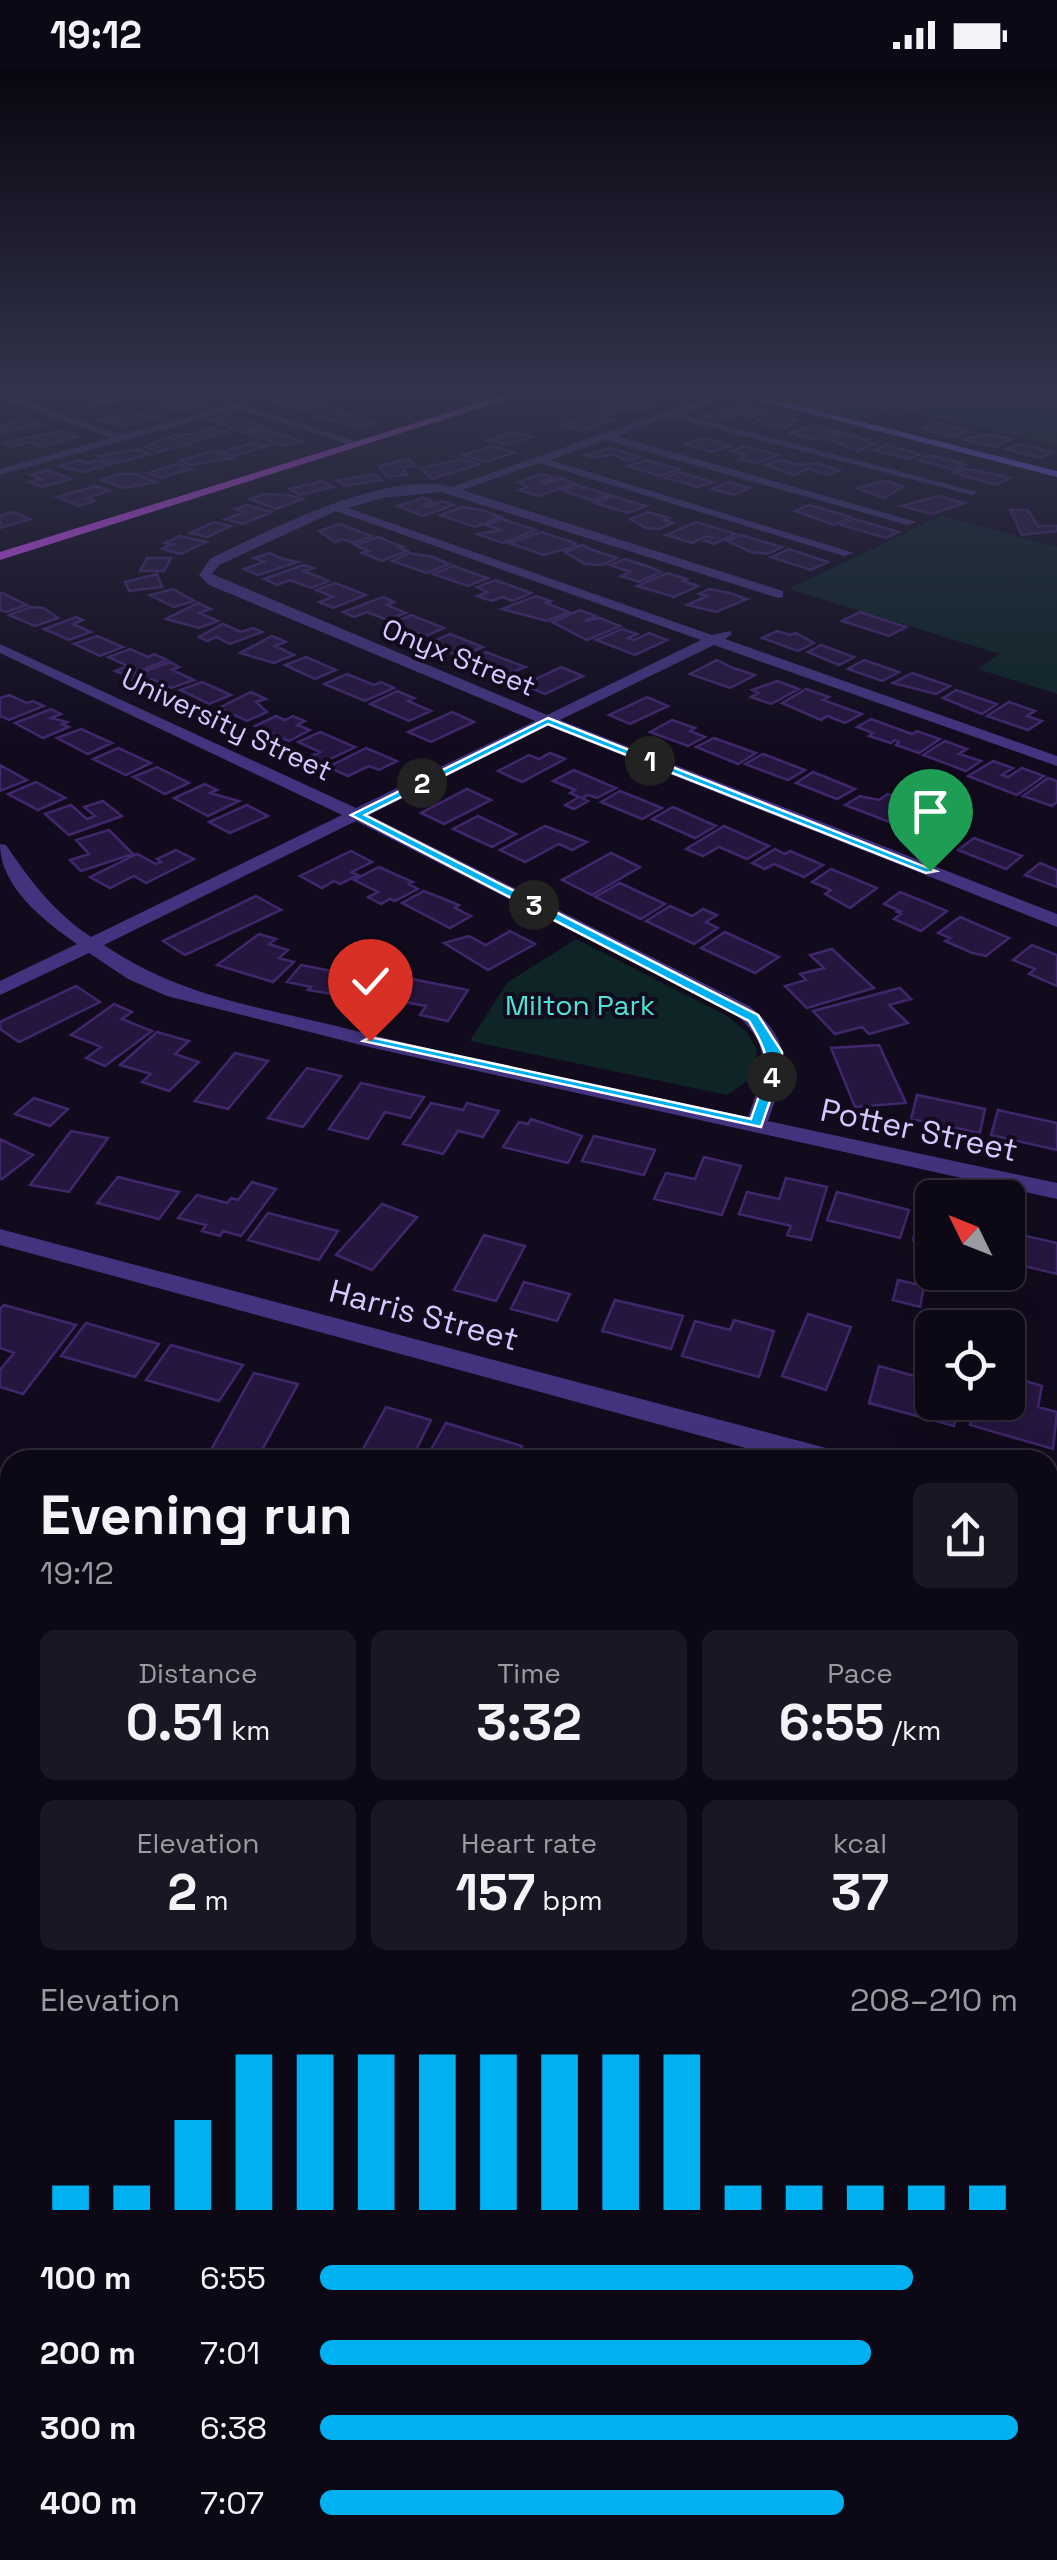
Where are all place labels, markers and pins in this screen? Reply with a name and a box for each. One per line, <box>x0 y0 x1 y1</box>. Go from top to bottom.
pin: 1 <box>625 736 675 786</box>
pin: 2 <box>397 758 447 808</box>
pin <box>888 769 973 872</box>
pin: 3 <box>509 880 559 930</box>
pin <box>328 939 413 1042</box>
pin: 4 <box>747 1052 797 1102</box>

